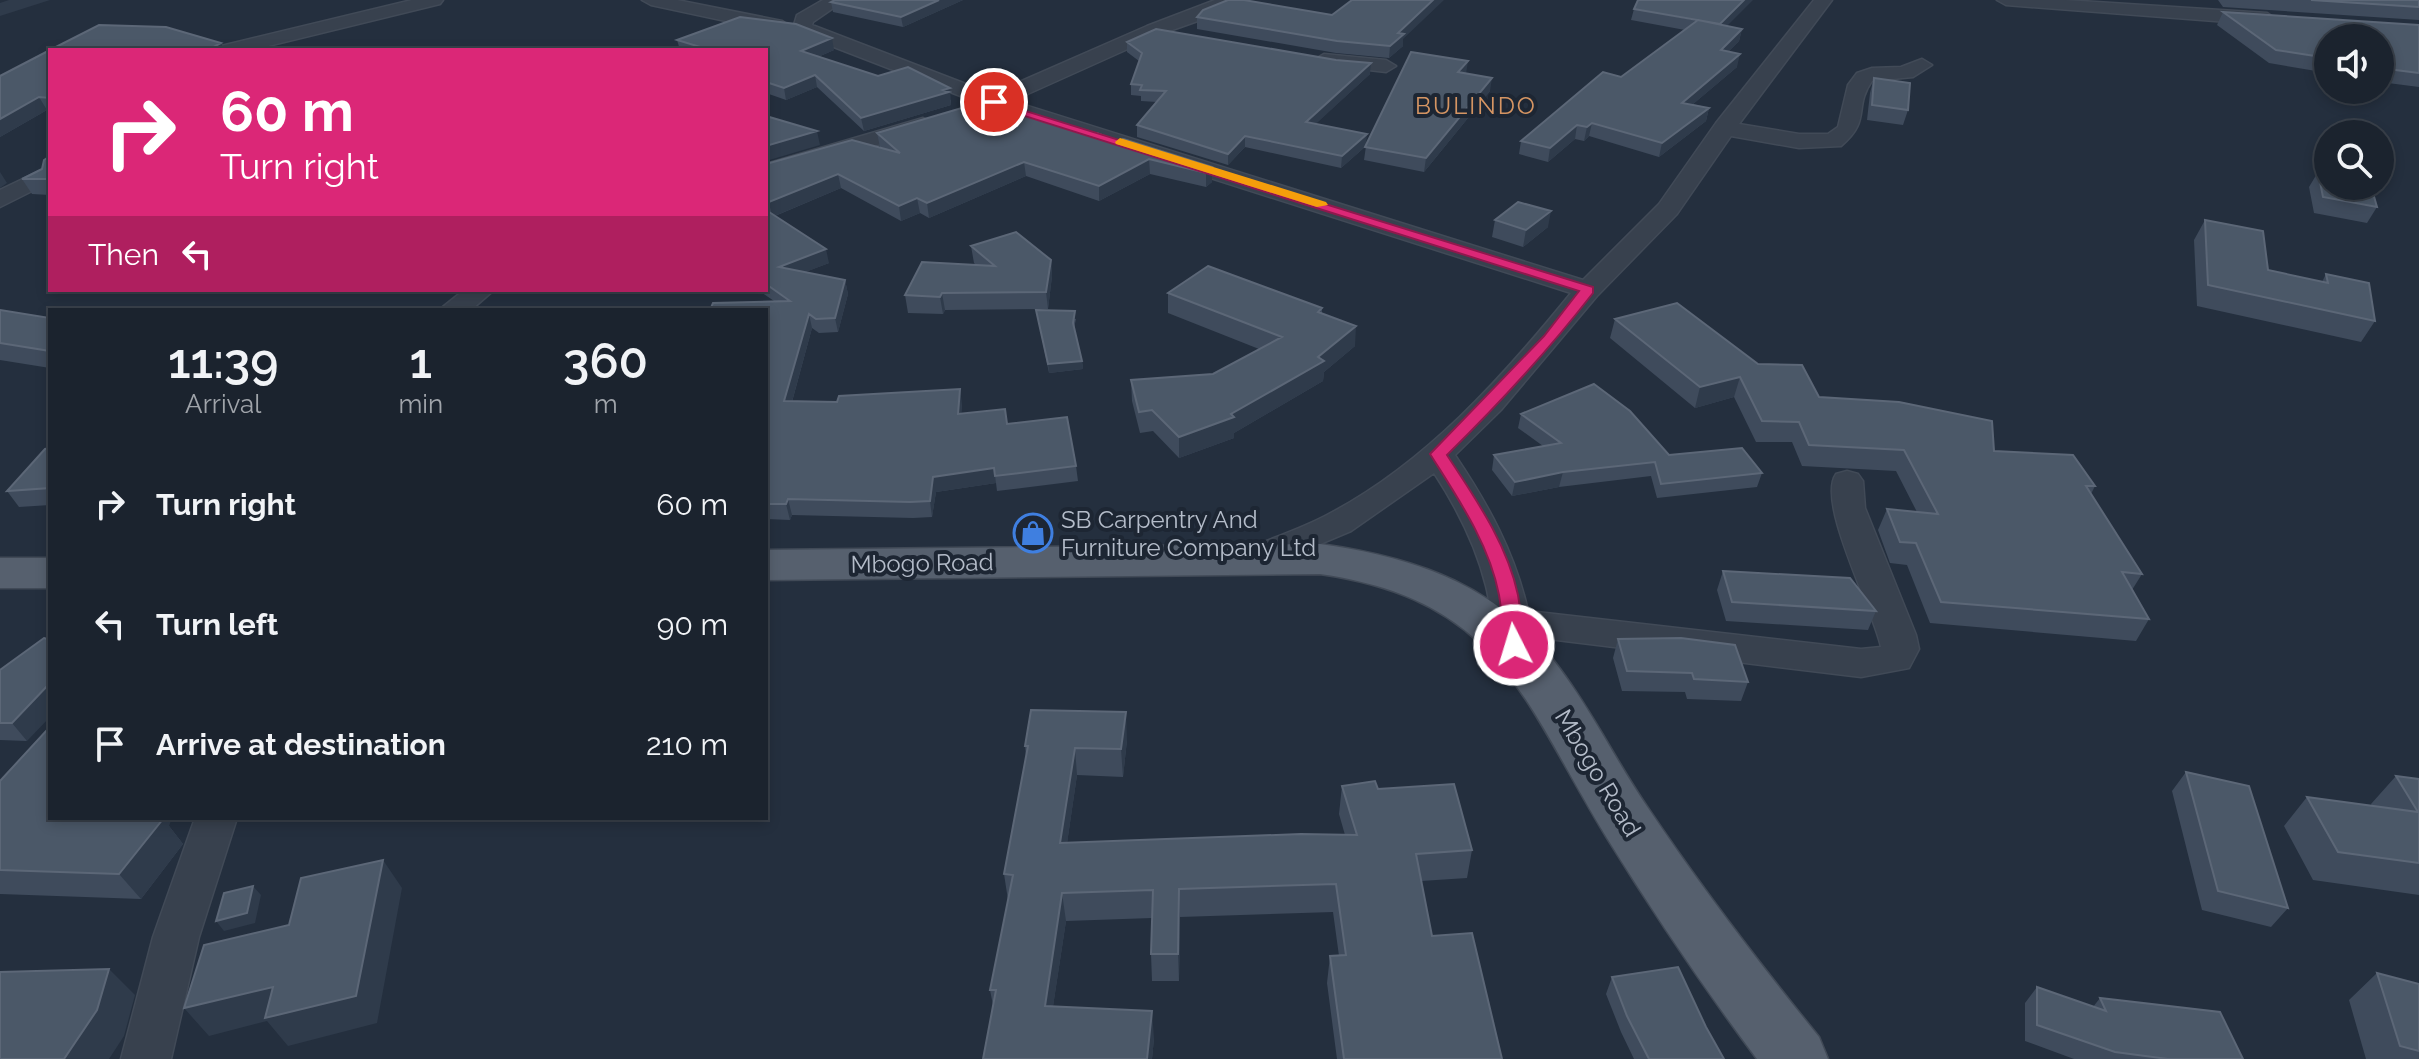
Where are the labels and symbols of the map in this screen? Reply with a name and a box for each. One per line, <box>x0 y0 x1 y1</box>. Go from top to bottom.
pin <box>960 68 1028 136</box>
district label: BULINDO <box>1415 91 1537 120</box>
place label: SB Carpentry And Furniture Company Ltd <box>1061 505 1316 562</box>
shop icon: SB Carpentry And Furniture Company Ltd <box>1012 512 1054 554</box>
street label: Mbogo Road <box>850 547 994 579</box>
position arrow <box>1472 603 1556 687</box>
street label: Mbogo Road <box>1549 704 1647 842</box>

